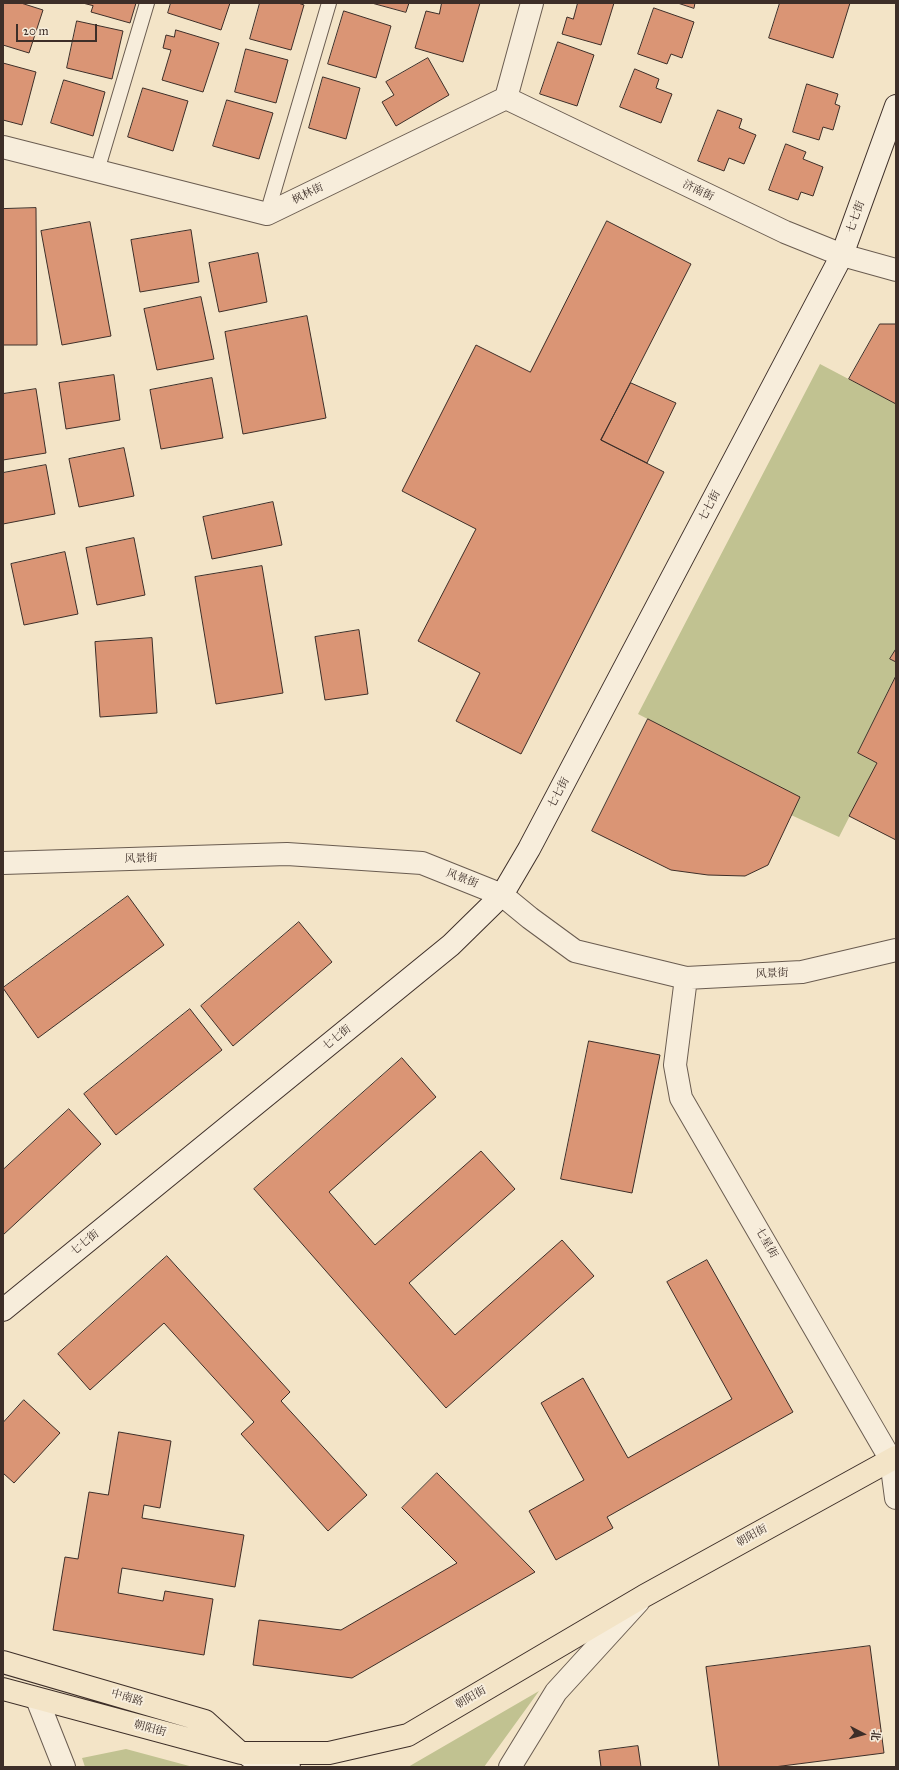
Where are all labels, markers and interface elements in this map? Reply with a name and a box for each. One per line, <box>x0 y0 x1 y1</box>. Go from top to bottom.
scale bar <box>18 16 99 42</box>
text: 20 m <box>23 24 49 38</box>
street label: 济南街 <box>680 178 716 204</box>
street label: 枫林街 <box>290 181 326 207</box>
street label: 七七街 <box>844 199 868 235</box>
street label: 七七街 <box>696 488 724 524</box>
street label: 七七街 <box>545 775 573 811</box>
street label: 风景街 <box>124 852 158 866</box>
street label: 风景街 <box>444 867 480 891</box>
street label: 风景街 <box>755 967 789 981</box>
street label: 七七街 <box>320 1022 354 1054</box>
street label: 七星街 <box>752 1225 780 1261</box>
street label: 七七街 <box>68 1227 102 1259</box>
street label: 朝阳街 <box>734 1522 770 1550</box>
street label: 朝阳街 <box>453 1684 489 1712</box>
street label: 中南路 <box>109 1687 145 1709</box>
north arrow <box>843 1714 883 1754</box>
street label: 朝阳街 <box>132 1718 168 1740</box>
text: 北 <box>868 1729 882 1741</box>

